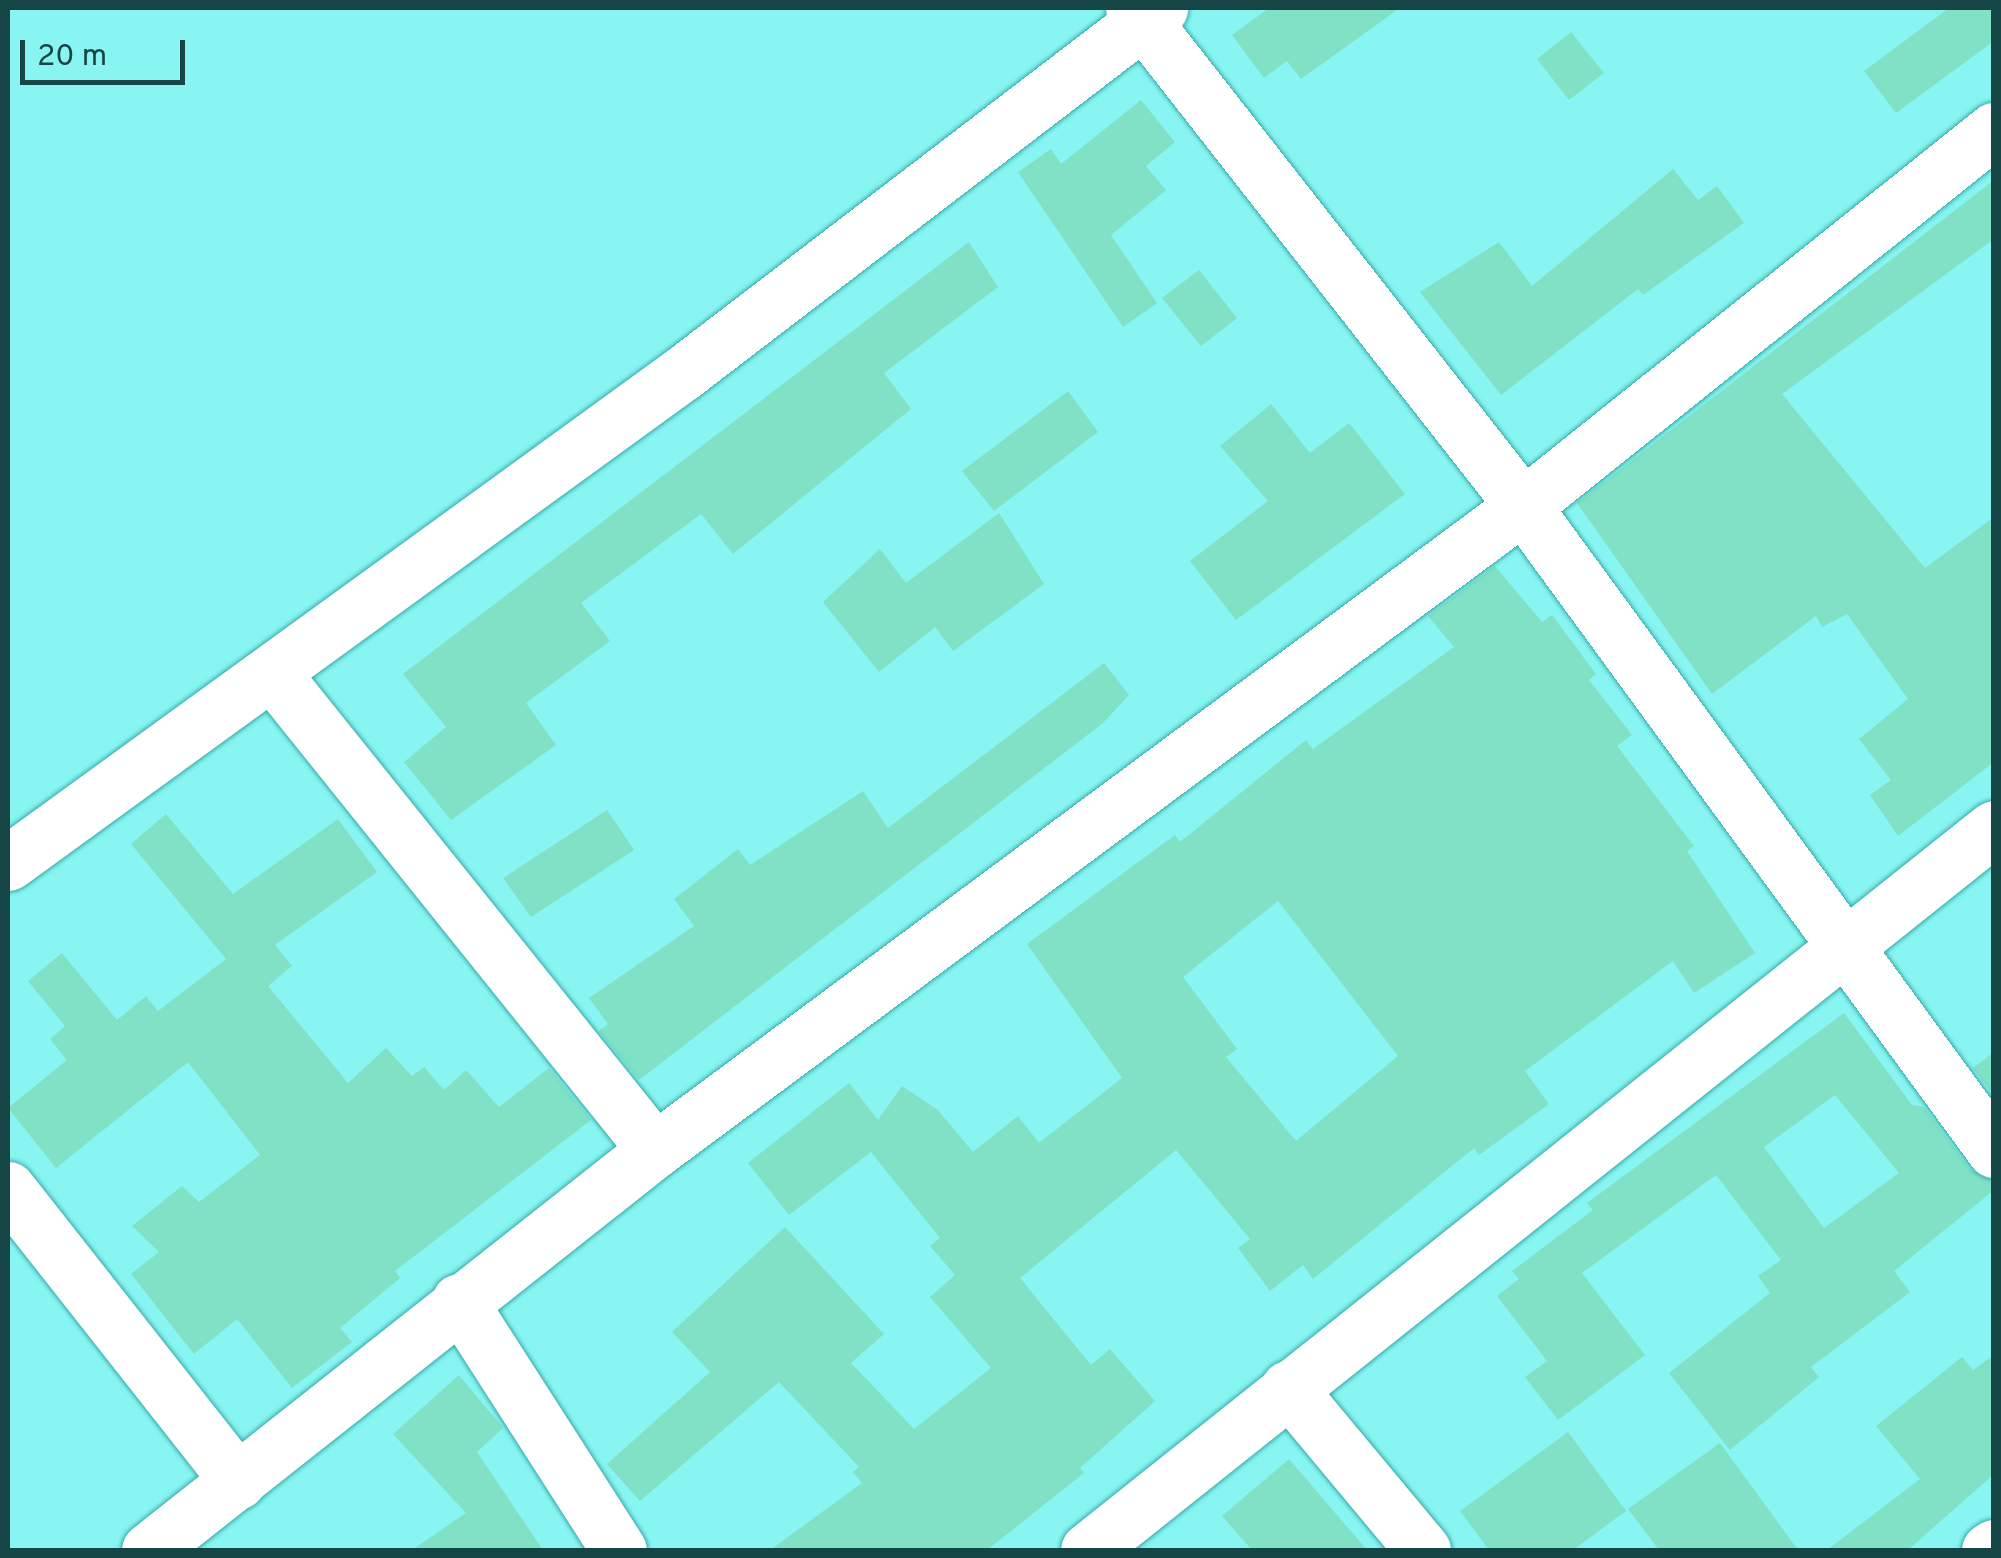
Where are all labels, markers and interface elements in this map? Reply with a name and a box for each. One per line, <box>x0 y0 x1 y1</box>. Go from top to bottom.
scale bar <box>25 20 190 82</box>
text: 20 m <box>37 39 107 76</box>

